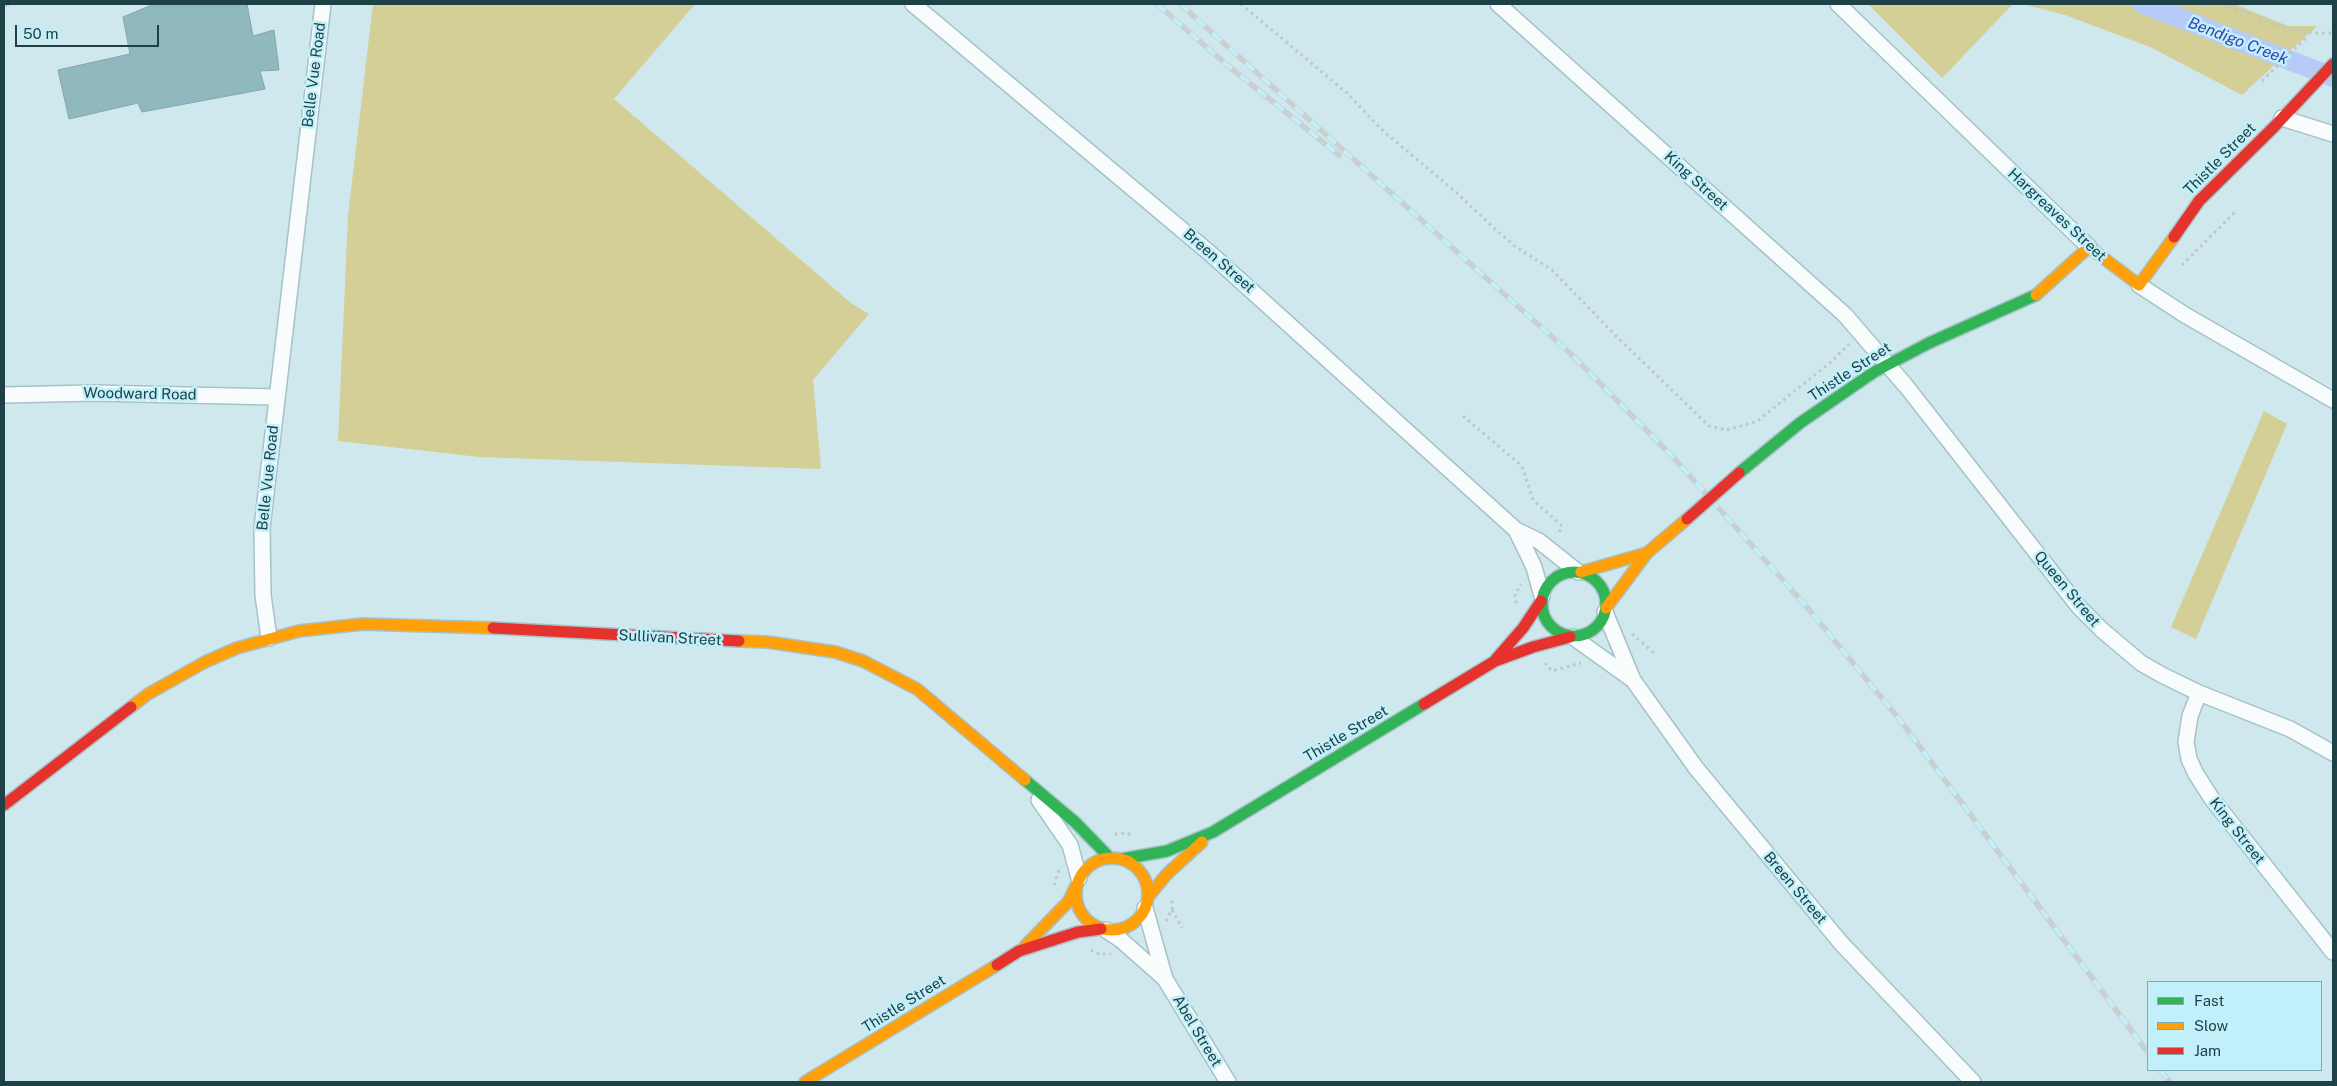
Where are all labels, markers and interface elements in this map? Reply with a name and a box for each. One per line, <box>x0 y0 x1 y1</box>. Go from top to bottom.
water label: Bendigo Creek <box>2185 13 2291 69</box>
scale bar <box>18 15 161 47</box>
street label: Belle Vue Road <box>299 21 329 129</box>
text: 50 m <box>23 25 58 42</box>
street label: Thistle Street <box>2180 119 2260 199</box>
street label: King Street <box>1660 148 1732 214</box>
street label: Hargreaves Street <box>2004 165 2110 265</box>
street label: Breen Street <box>1180 225 1258 297</box>
street label: Thistle Street <box>1805 339 1895 405</box>
street label: Woodward Road <box>83 384 197 404</box>
street label: Belle Vue Road <box>254 425 282 531</box>
street label: Queen Street <box>2030 548 2104 630</box>
street label: Sullivan Street <box>618 626 722 650</box>
street label: Thistle Street <box>1301 702 1391 766</box>
street label: King Street <box>2205 794 2269 868</box>
street label: Breen Street <box>1760 848 1830 928</box>
street label: Thistle Street <box>859 971 949 1037</box>
legend <box>2147 981 2322 1071</box>
street label: Abel Street <box>1169 992 1225 1070</box>
text: Fast <box>2194 992 2224 1009</box>
text: Slow <box>2194 1017 2228 1034</box>
text: Jam <box>2194 1042 2221 1059</box>

